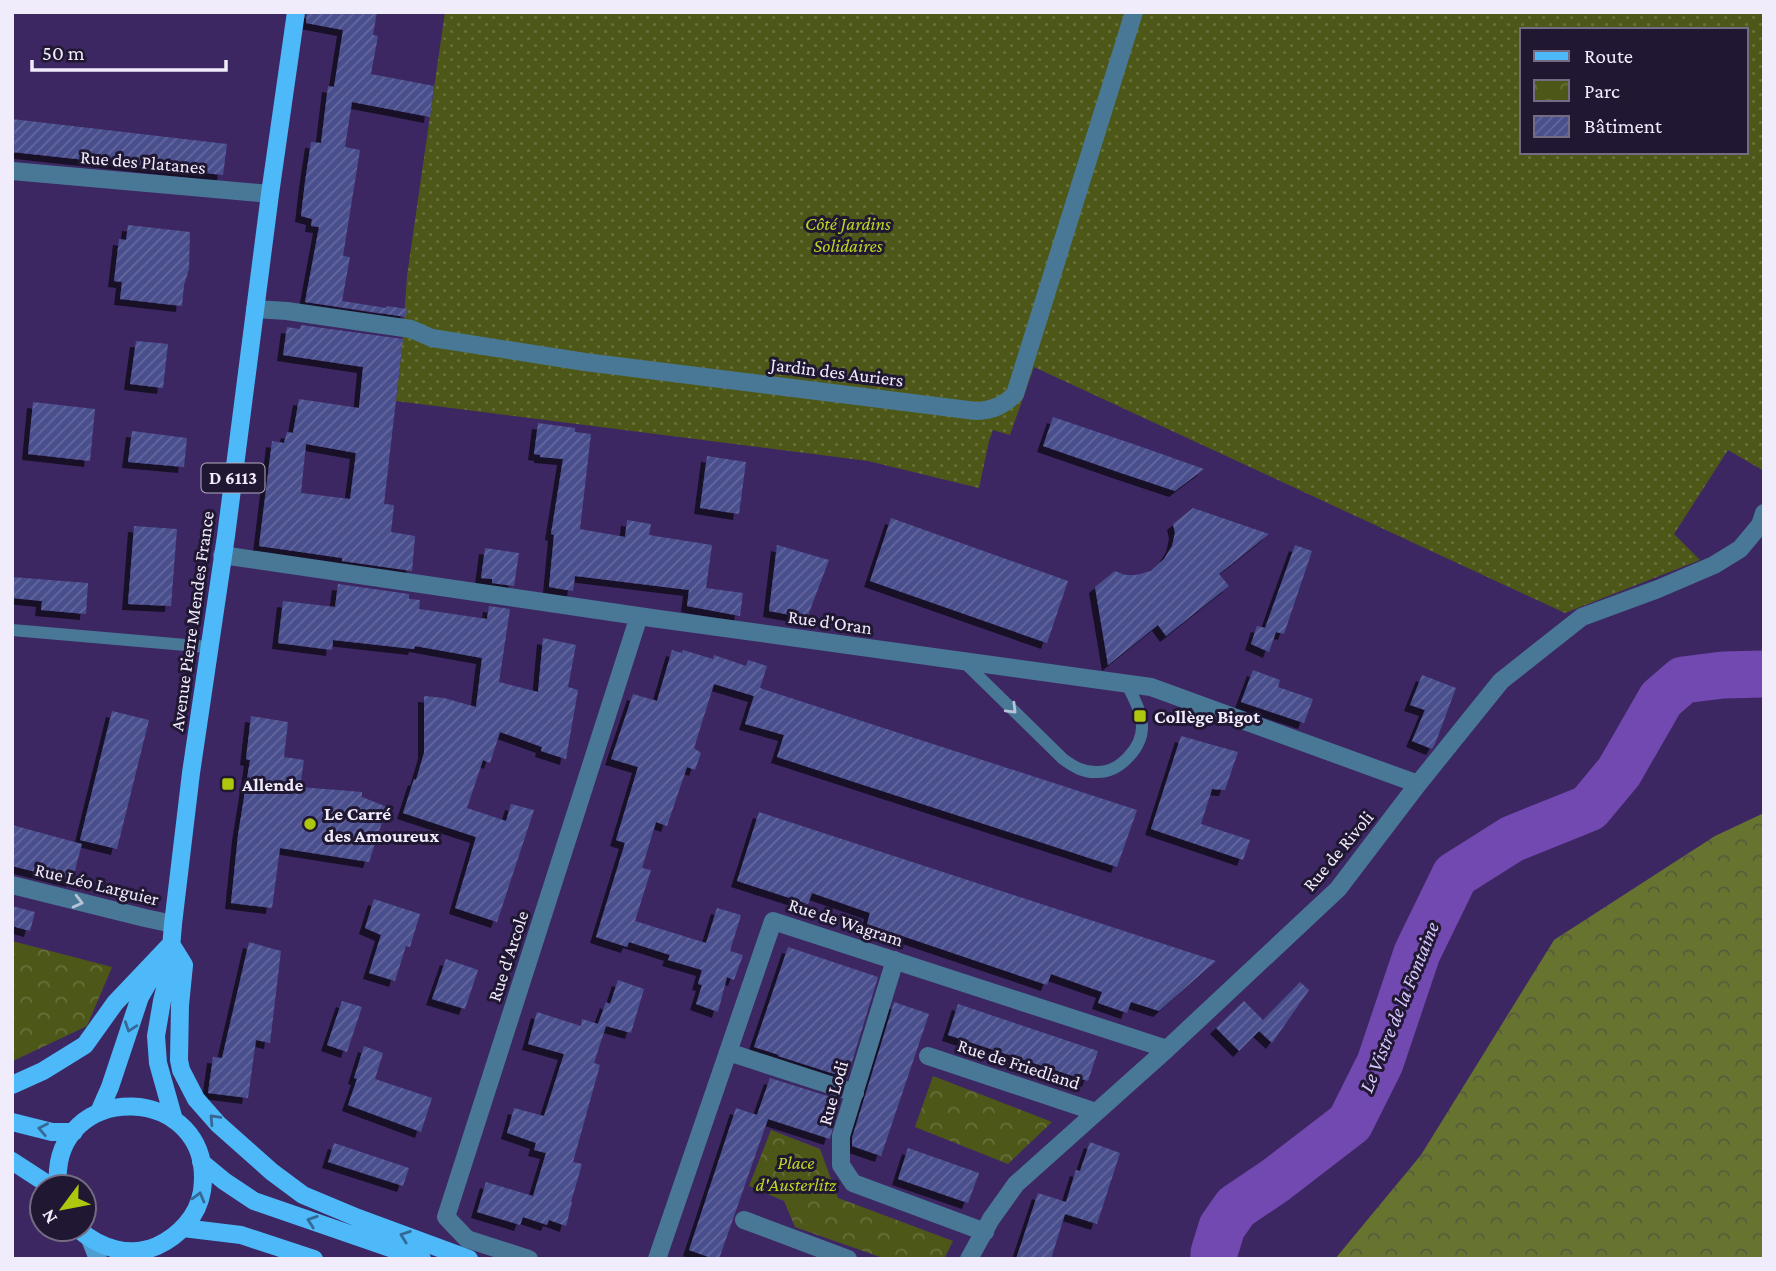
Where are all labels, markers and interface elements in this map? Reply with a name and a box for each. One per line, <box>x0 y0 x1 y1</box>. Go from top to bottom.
scale bar <box>32 28 226 72</box>
legend <box>1520 28 1748 154</box>
text: 50 m <box>42 41 85 65</box>
text: Route <box>1584 44 1633 68</box>
text: Parc <box>1584 79 1620 103</box>
text: Bâtiment <box>1584 114 1663 138</box>
street label: Rue des Platanes <box>79 146 207 178</box>
park label: Côté Jardins Solidaires <box>805 213 891 256</box>
street label: Jardin des Auriers <box>767 353 905 391</box>
road number: D 6113 <box>202 464 264 492</box>
street label: Avenue Pierre Mendes France <box>166 510 218 732</box>
street label: Rue d'Oran <box>787 606 873 638</box>
one-way arrow <box>1004 701 1017 714</box>
place label: Collège Bigot <box>1154 706 1260 727</box>
marker: Collège Bigot <box>1132 708 1148 724</box>
place label: Allende <box>241 774 303 795</box>
marker: Allende <box>220 776 236 792</box>
place label: Le Carré des Amoureux <box>324 803 439 846</box>
street label: Rue de Rivoli <box>1299 807 1377 895</box>
marker: Le Carré des Amoureux <box>302 816 318 832</box>
street label: Rue Léo Larguier <box>33 858 161 910</box>
one-way arrow <box>72 893 84 908</box>
street label: Rue de Wagram <box>786 894 906 950</box>
street label: Rue d'Arcole <box>483 908 533 1004</box>
water label: Le Vistre de la Fontaine <box>1354 918 1444 1096</box>
one-way arrow <box>124 1020 138 1032</box>
street label: Rue de Friedland <box>955 1034 1083 1094</box>
street label: Rue Lodi <box>814 1058 852 1128</box>
one-way arrow <box>209 1114 222 1127</box>
one-way arrow <box>37 1123 49 1138</box>
park label: Place d'Austerlitz <box>755 1152 837 1195</box>
north arrow <box>28 1173 98 1243</box>
one-way arrow <box>191 1191 205 1203</box>
text: N <box>37 1206 61 1228</box>
one-way arrow <box>306 1215 318 1229</box>
one-way arrow <box>399 1230 411 1244</box>

